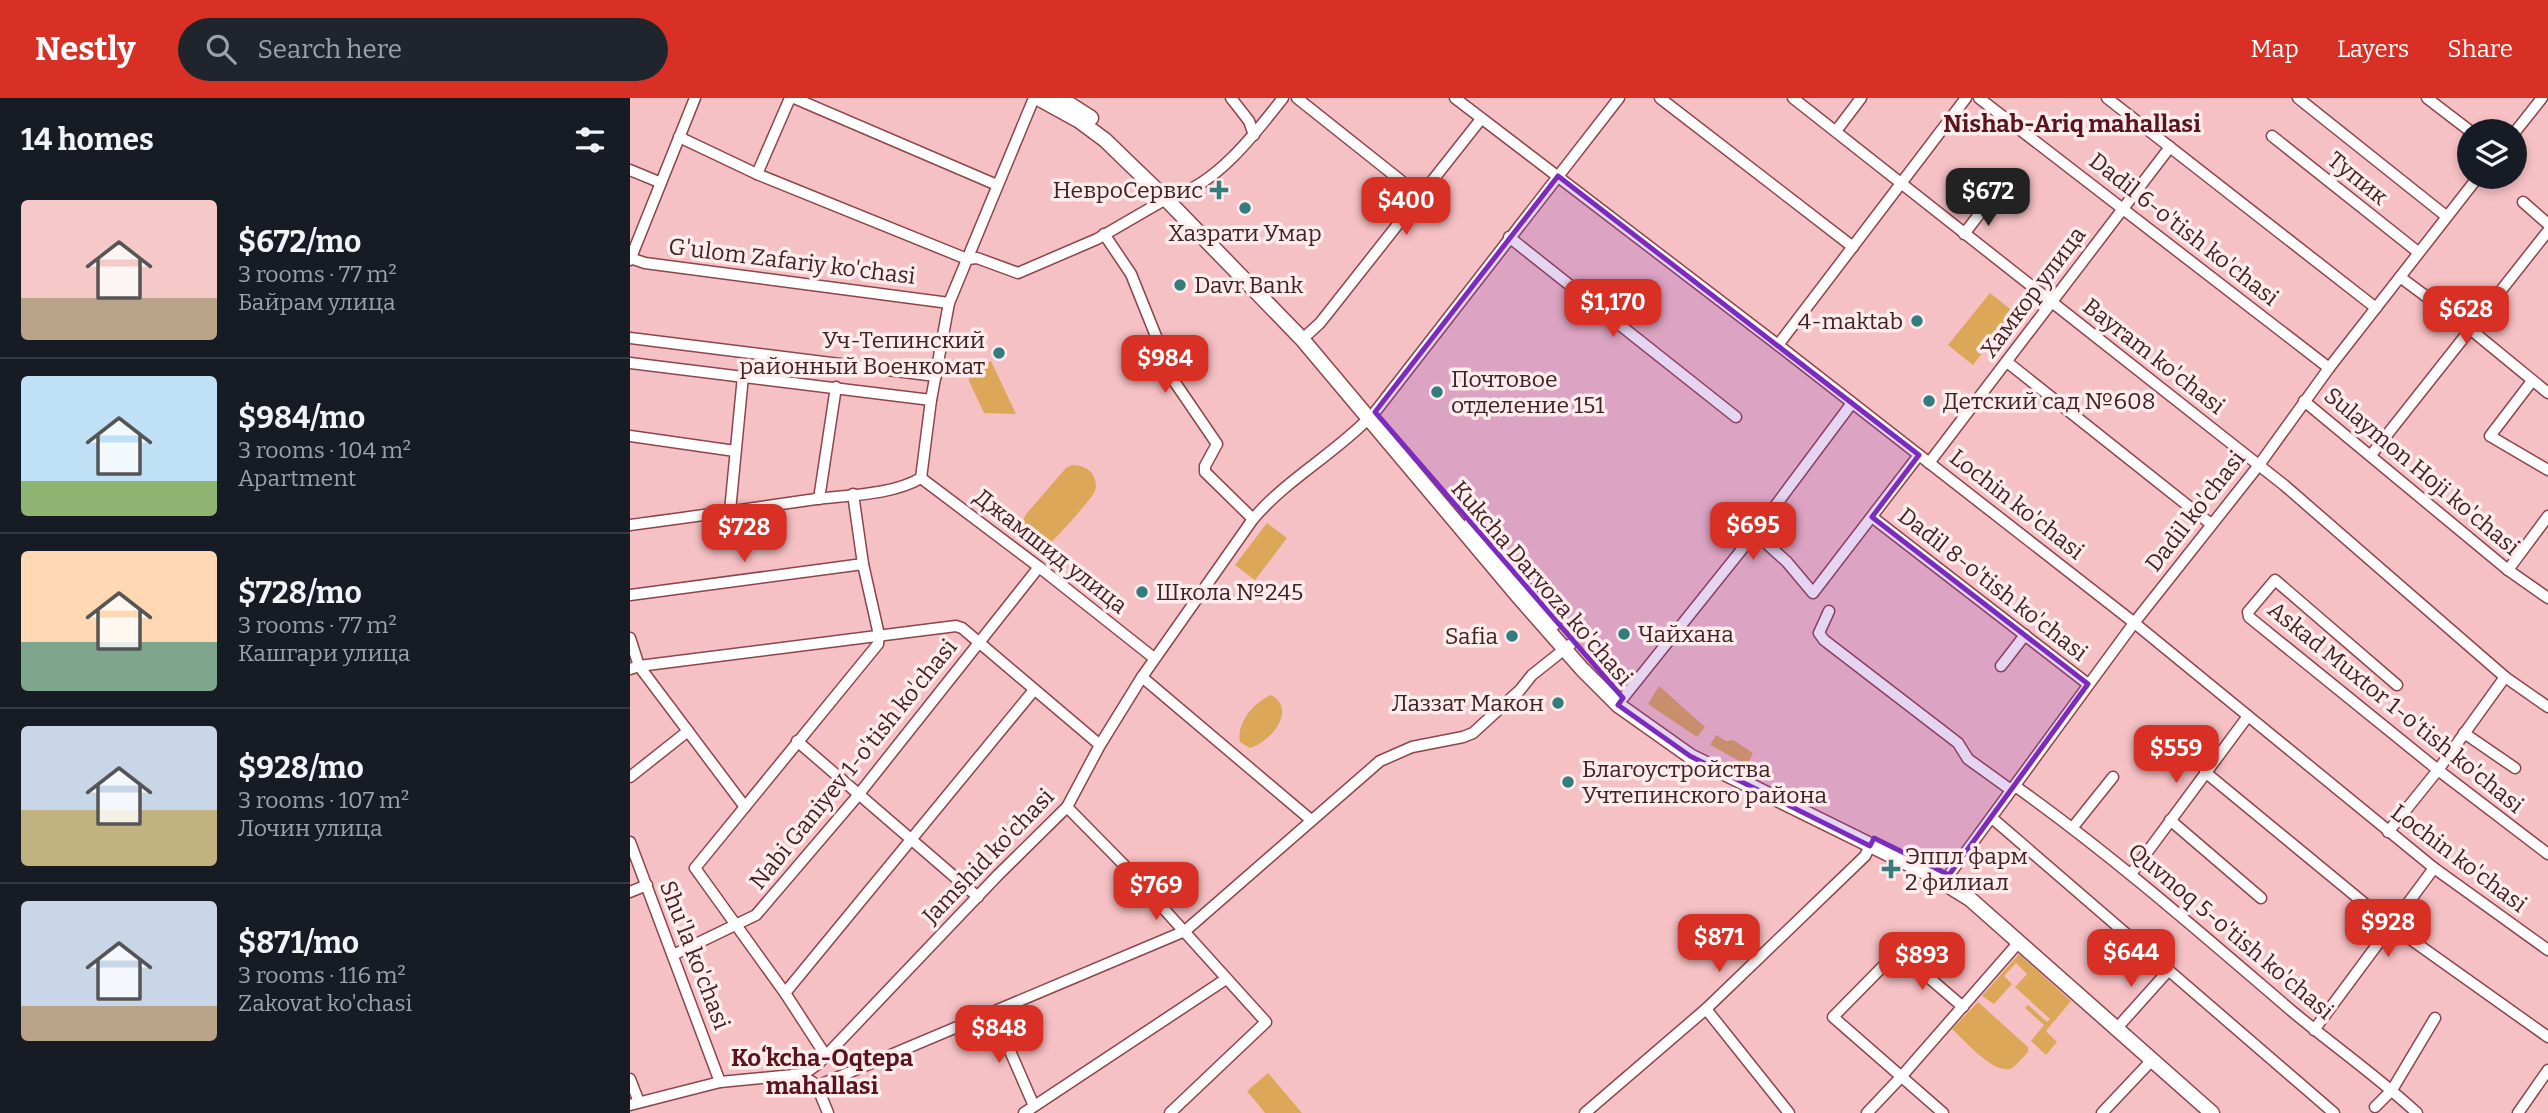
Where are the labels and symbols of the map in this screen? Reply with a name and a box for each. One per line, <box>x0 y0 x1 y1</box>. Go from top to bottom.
district label: Nishab-Ariq mahallasi <box>1943 110 2201 138</box>
street label: Тупик <box>2322 145 2394 211</box>
street label: Dadil 6-o'tish ko'chasi <box>2084 146 2284 312</box>
pin: $672 <box>1947 169 2029 228</box>
place label: НевроСервис <box>1053 176 1203 204</box>
pin: $400 <box>1365 178 1447 237</box>
marker: НевроСервис <box>1209 180 1229 200</box>
marker: Хазрати Умар <box>1237 200 1253 216</box>
place label: Хазрати Умар <box>1168 219 1322 247</box>
street label: Хамкор улица <box>1975 221 2092 363</box>
street label: G'ulom Zafariy ko'chasi <box>667 232 917 290</box>
place label: Davr Bank <box>1194 271 1303 299</box>
marker: Davr Bank <box>1172 277 1188 293</box>
pin: $1,170 <box>1556 280 1670 339</box>
pin: $628 <box>2425 286 2507 346</box>
street label: Bayram ko'chasi <box>2078 292 2231 420</box>
place label: 4-maktab <box>1798 307 1903 335</box>
marker: 4-maktab <box>1909 313 1925 329</box>
place label: Уч-Тепинский районный Военкомат <box>739 326 985 380</box>
pin: $984 <box>1124 336 1206 395</box>
marker: Уч-Тепинский районный Военкомат <box>991 345 1007 361</box>
place label: Почтовое отделение 151 <box>1451 365 1605 419</box>
street label: Sulaymon Hoji ko'chasi <box>2319 381 2525 561</box>
marker: Почтовое отделение 151 <box>1429 384 1445 400</box>
place label: Детский сад №608 <box>1943 387 2156 415</box>
marker: Детский сад №608 <box>1921 393 1937 409</box>
street label: Lochin ko'chasi <box>1944 443 2090 565</box>
street label: Dadil ko'chasi <box>2139 445 2251 577</box>
street label: Kukcha Darvoza ko'chasi <box>1445 475 1639 691</box>
street label: Джамшид улица <box>969 483 1133 620</box>
street label: Dadil 8-o'tish ko'chasi <box>1893 501 2093 667</box>
pin: $695 <box>1712 503 1794 562</box>
pin: $728 <box>703 504 785 564</box>
place label: Школа №245 <box>1156 578 1303 606</box>
marker: Школа №245 <box>1134 584 1150 600</box>
street label: Askad Muxtor 1-o'tish ko'chasi <box>2262 595 2530 819</box>
place label: Чайхана <box>1638 620 1734 648</box>
place label: Safia <box>1445 622 1498 650</box>
marker: Чайхана <box>1616 626 1632 642</box>
marker: Safia <box>1504 628 1520 644</box>
street label: Nabi Ganiyev 1-o'tish ko'chasi <box>743 633 963 895</box>
place label: Лаззат Макон <box>1392 689 1544 717</box>
marker: Лаззат Макон <box>1550 695 1566 711</box>
pin: $559 <box>2135 726 2217 785</box>
place label: Благоустройства Учтепинского района <box>1582 755 1828 809</box>
marker: Благоустройства Учтепинского района <box>1560 774 1576 790</box>
street label: Jamshid ko'chasi <box>916 782 1060 930</box>
street label: Lochin ko'chasi <box>2386 798 2532 918</box>
street label: Quvnoq 5-o'tish ko'chasi <box>2123 837 2340 1025</box>
place label: Эппл фарм 2 филиал <box>1905 842 2028 896</box>
marker: Эппл фарм 2 филиал <box>1883 861 1899 877</box>
pin: $769 <box>1115 862 1197 922</box>
street label: Shu'la ko'chasi <box>654 877 736 1033</box>
pin: $928 <box>2347 900 2429 959</box>
pin: $871 <box>1678 914 1760 974</box>
pin: $644 <box>2090 930 2172 989</box>
pin: $893 <box>1881 932 1963 992</box>
pin: $848 <box>958 1006 1040 1065</box>
district label: Koʻkcha-Oqtepa mahallasi <box>731 1044 914 1100</box>

